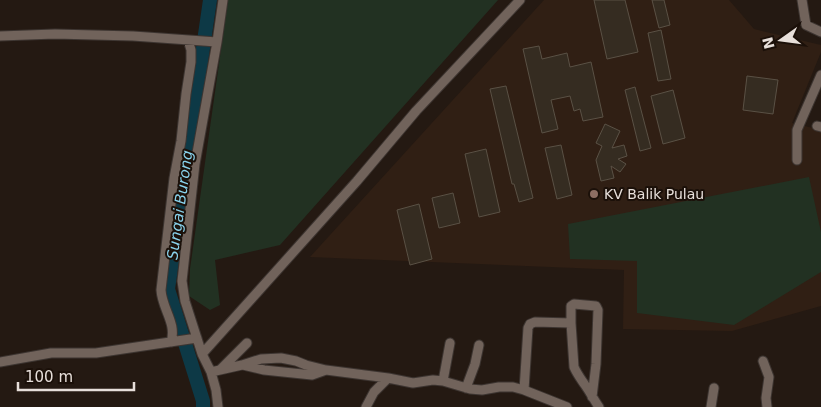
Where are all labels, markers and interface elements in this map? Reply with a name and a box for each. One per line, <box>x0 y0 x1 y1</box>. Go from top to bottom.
north arrow <box>756 15 806 65</box>
text: N <box>759 36 778 51</box>
water label: Sungai Burong <box>163 149 197 261</box>
place label: KV Balik Pulau <box>604 186 704 202</box>
marker: KV Balik Pulau <box>588 188 600 200</box>
scale bar <box>18 360 134 392</box>
text: 100 m <box>25 368 73 386</box>

